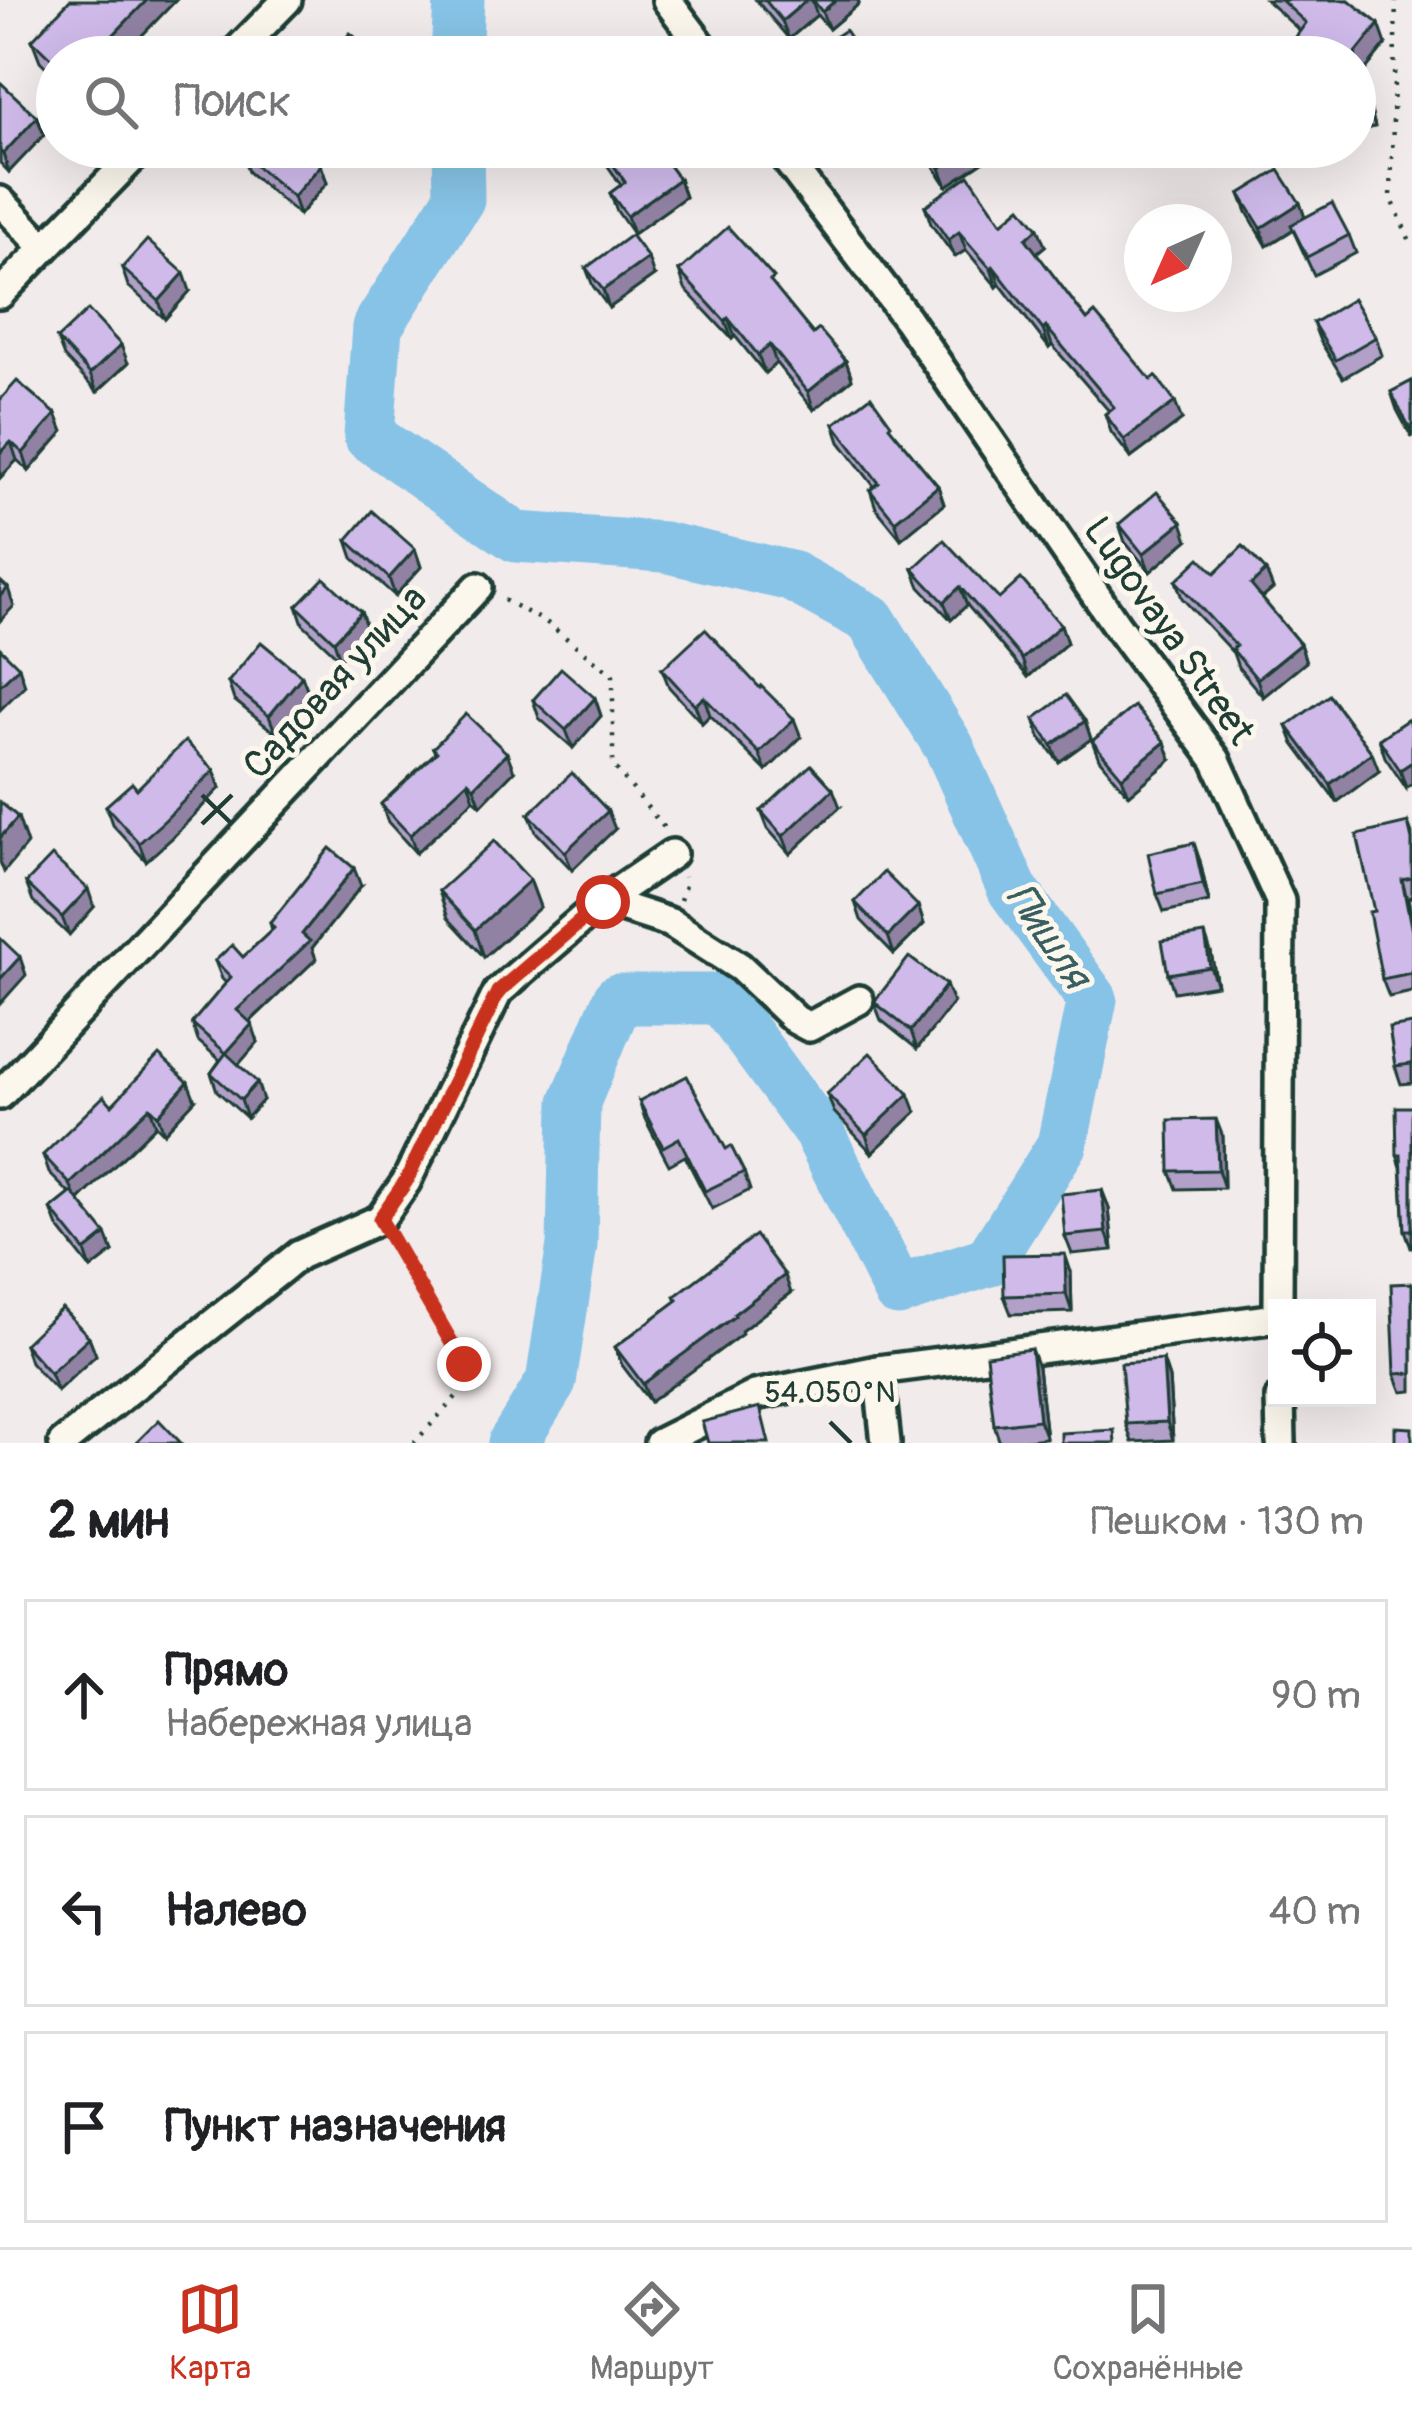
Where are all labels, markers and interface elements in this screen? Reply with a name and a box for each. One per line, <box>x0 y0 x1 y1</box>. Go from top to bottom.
search box <box>36 36 1376 168</box>
icon: search <box>78 69 144 135</box>
text: Поиск <box>174 74 291 130</box>
north arrow <box>1124 204 1232 312</box>
street label: Lugovaya Street <box>1072 508 1266 755</box>
street label: Садовая улица <box>233 575 437 789</box>
water label: Пишля <box>994 874 1104 1002</box>
route start <box>576 875 630 929</box>
map controls <box>1268 1299 1376 1407</box>
button: locate <box>1268 1299 1376 1407</box>
route end <box>437 1337 491 1391</box>
text: 54.050°N <box>765 1374 895 1411</box>
text: 2 мин <box>48 1489 169 1553</box>
text: Пешком · 130 m <box>1091 1497 1364 1546</box>
text: Прямо <box>165 1643 288 1699</box>
icon: ahead <box>51 1662 117 1728</box>
text: 90 m <box>1271 1671 1361 1720</box>
text: Набережная улица <box>165 1699 472 1748</box>
icon: left <box>51 1878 117 1944</box>
text: Налево <box>165 1883 307 1939</box>
text: 40 m <box>1269 1887 1361 1936</box>
icon: arrive <box>51 2094 117 2160</box>
text: Пункт назначения <box>165 2099 506 2155</box>
tab: Карта <box>169 2276 251 2389</box>
tab: Маршрут <box>590 2276 714 2389</box>
tab: Сохранённые <box>1052 2276 1243 2389</box>

